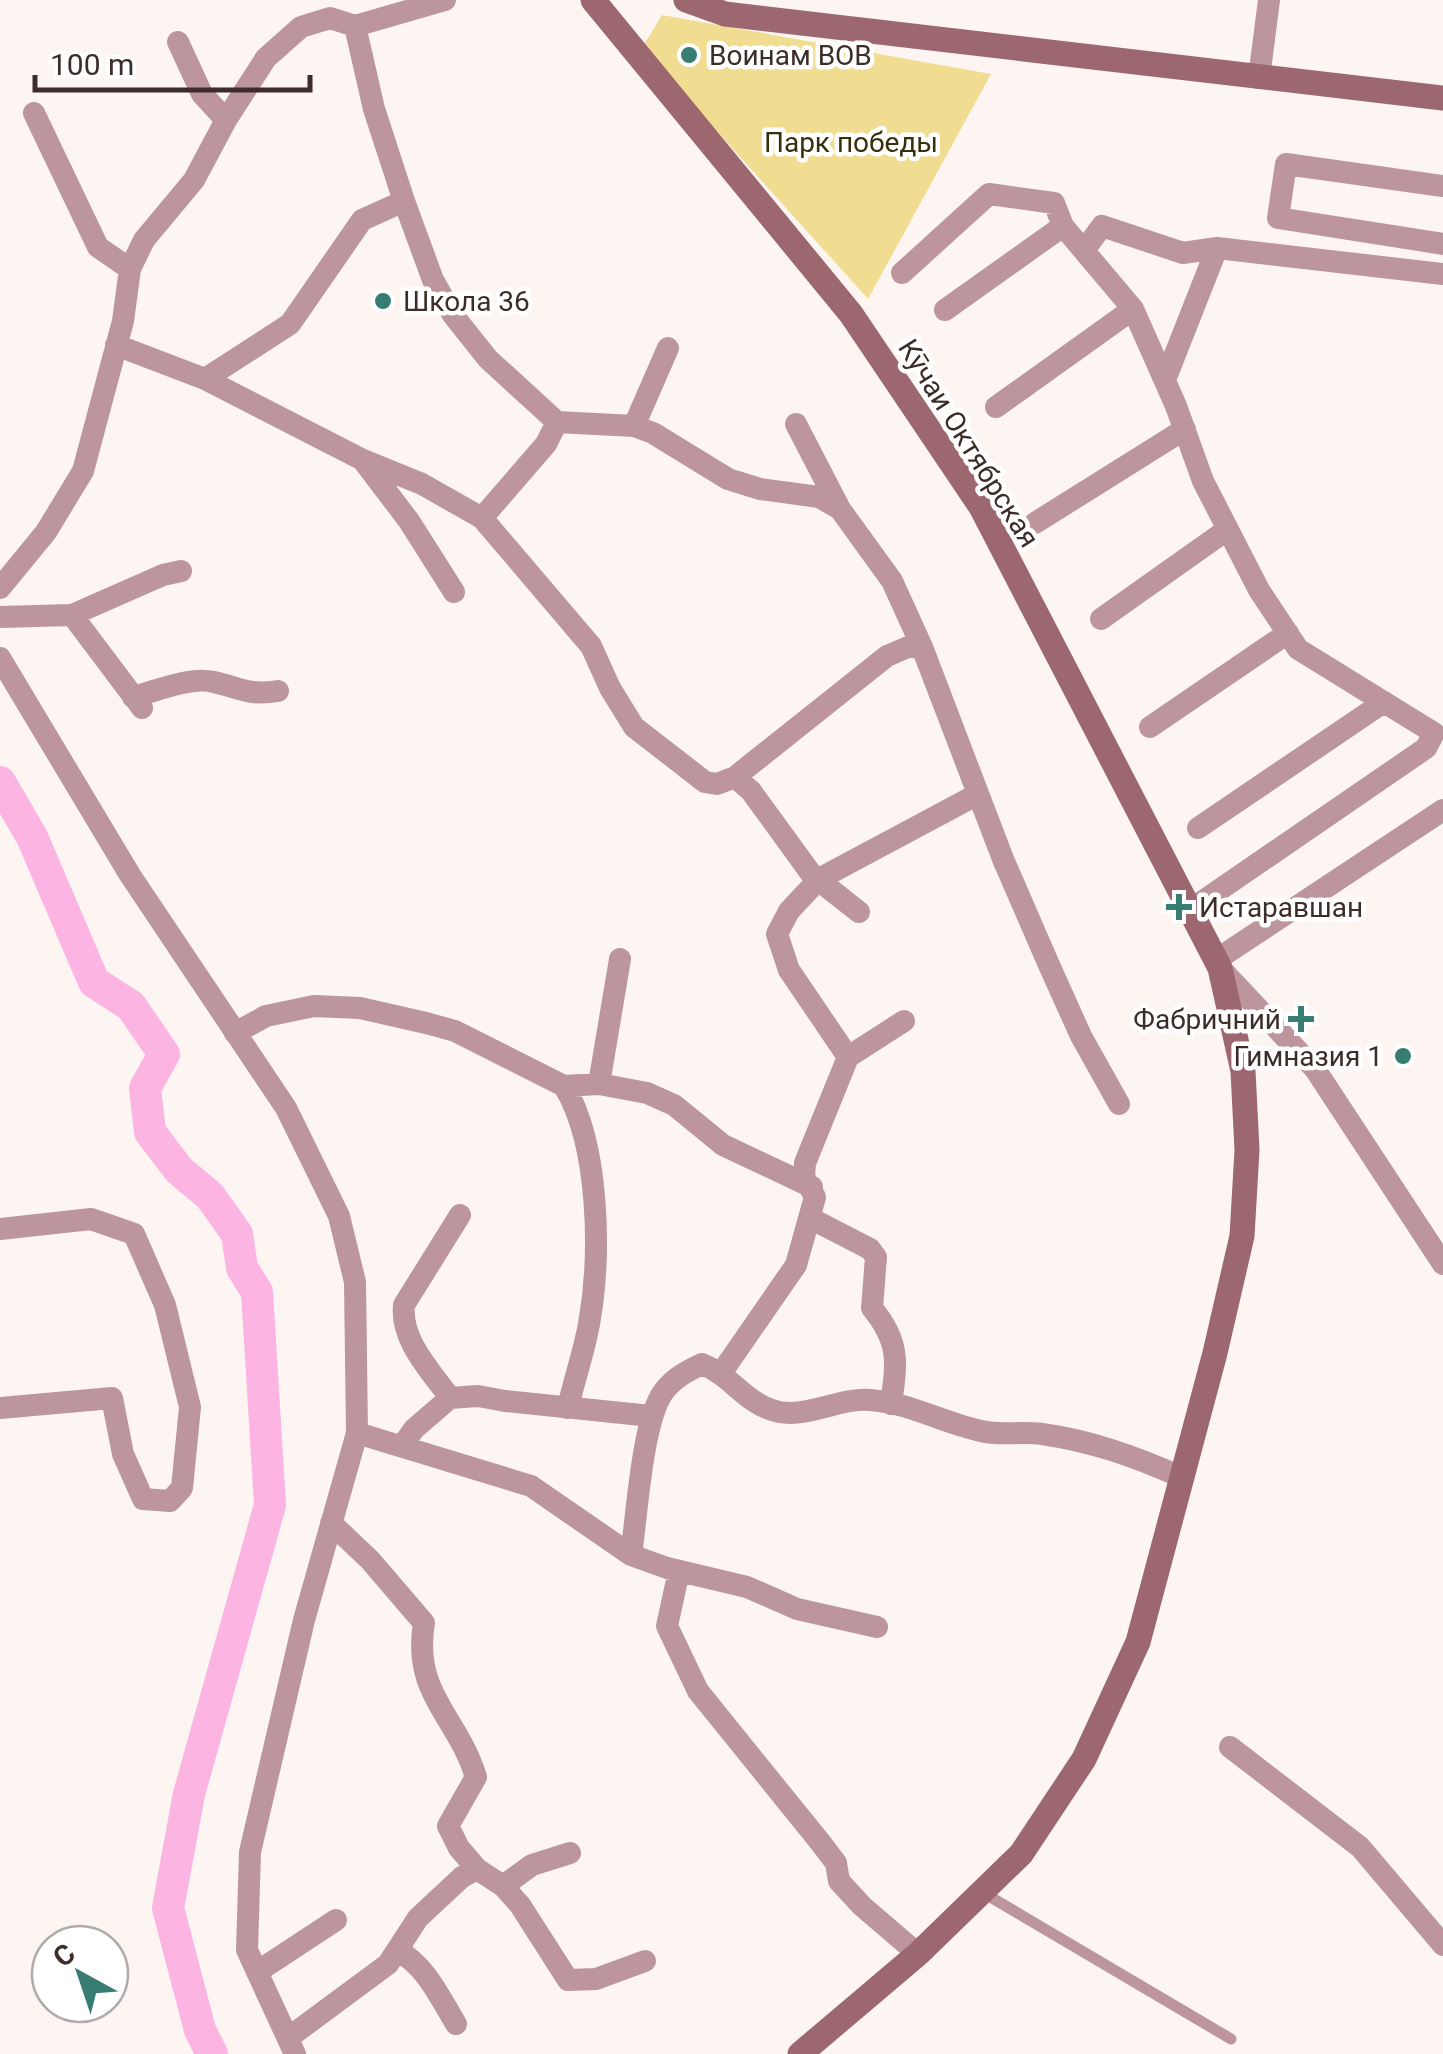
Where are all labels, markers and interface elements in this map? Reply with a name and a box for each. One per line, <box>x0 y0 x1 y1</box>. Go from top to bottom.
scale bar <box>35 30 310 92</box>
place label: Воинам ВОВ <box>709 39 872 72</box>
marker: Воинам ВОВ <box>678 44 700 66</box>
text: 100 m <box>50 47 134 82</box>
park label: Парк победы <box>764 126 938 159</box>
place label: Школа 36 <box>403 285 530 318</box>
marker: Школа 36 <box>372 290 394 312</box>
street label: Кӯчаи Октябрская <box>891 333 1046 553</box>
place label: Истаравшан <box>1199 891 1363 924</box>
marker: Истаравшан <box>1168 896 1190 918</box>
place label: Фабричний <box>1133 1003 1281 1036</box>
marker: Фабричний <box>1290 1008 1312 1030</box>
place label: Гимназия 1 <box>1233 1040 1383 1073</box>
marker: Гимназия 1 <box>1392 1045 1414 1067</box>
north arrow <box>30 1924 130 2024</box>
text: С <box>47 1937 82 1974</box>

